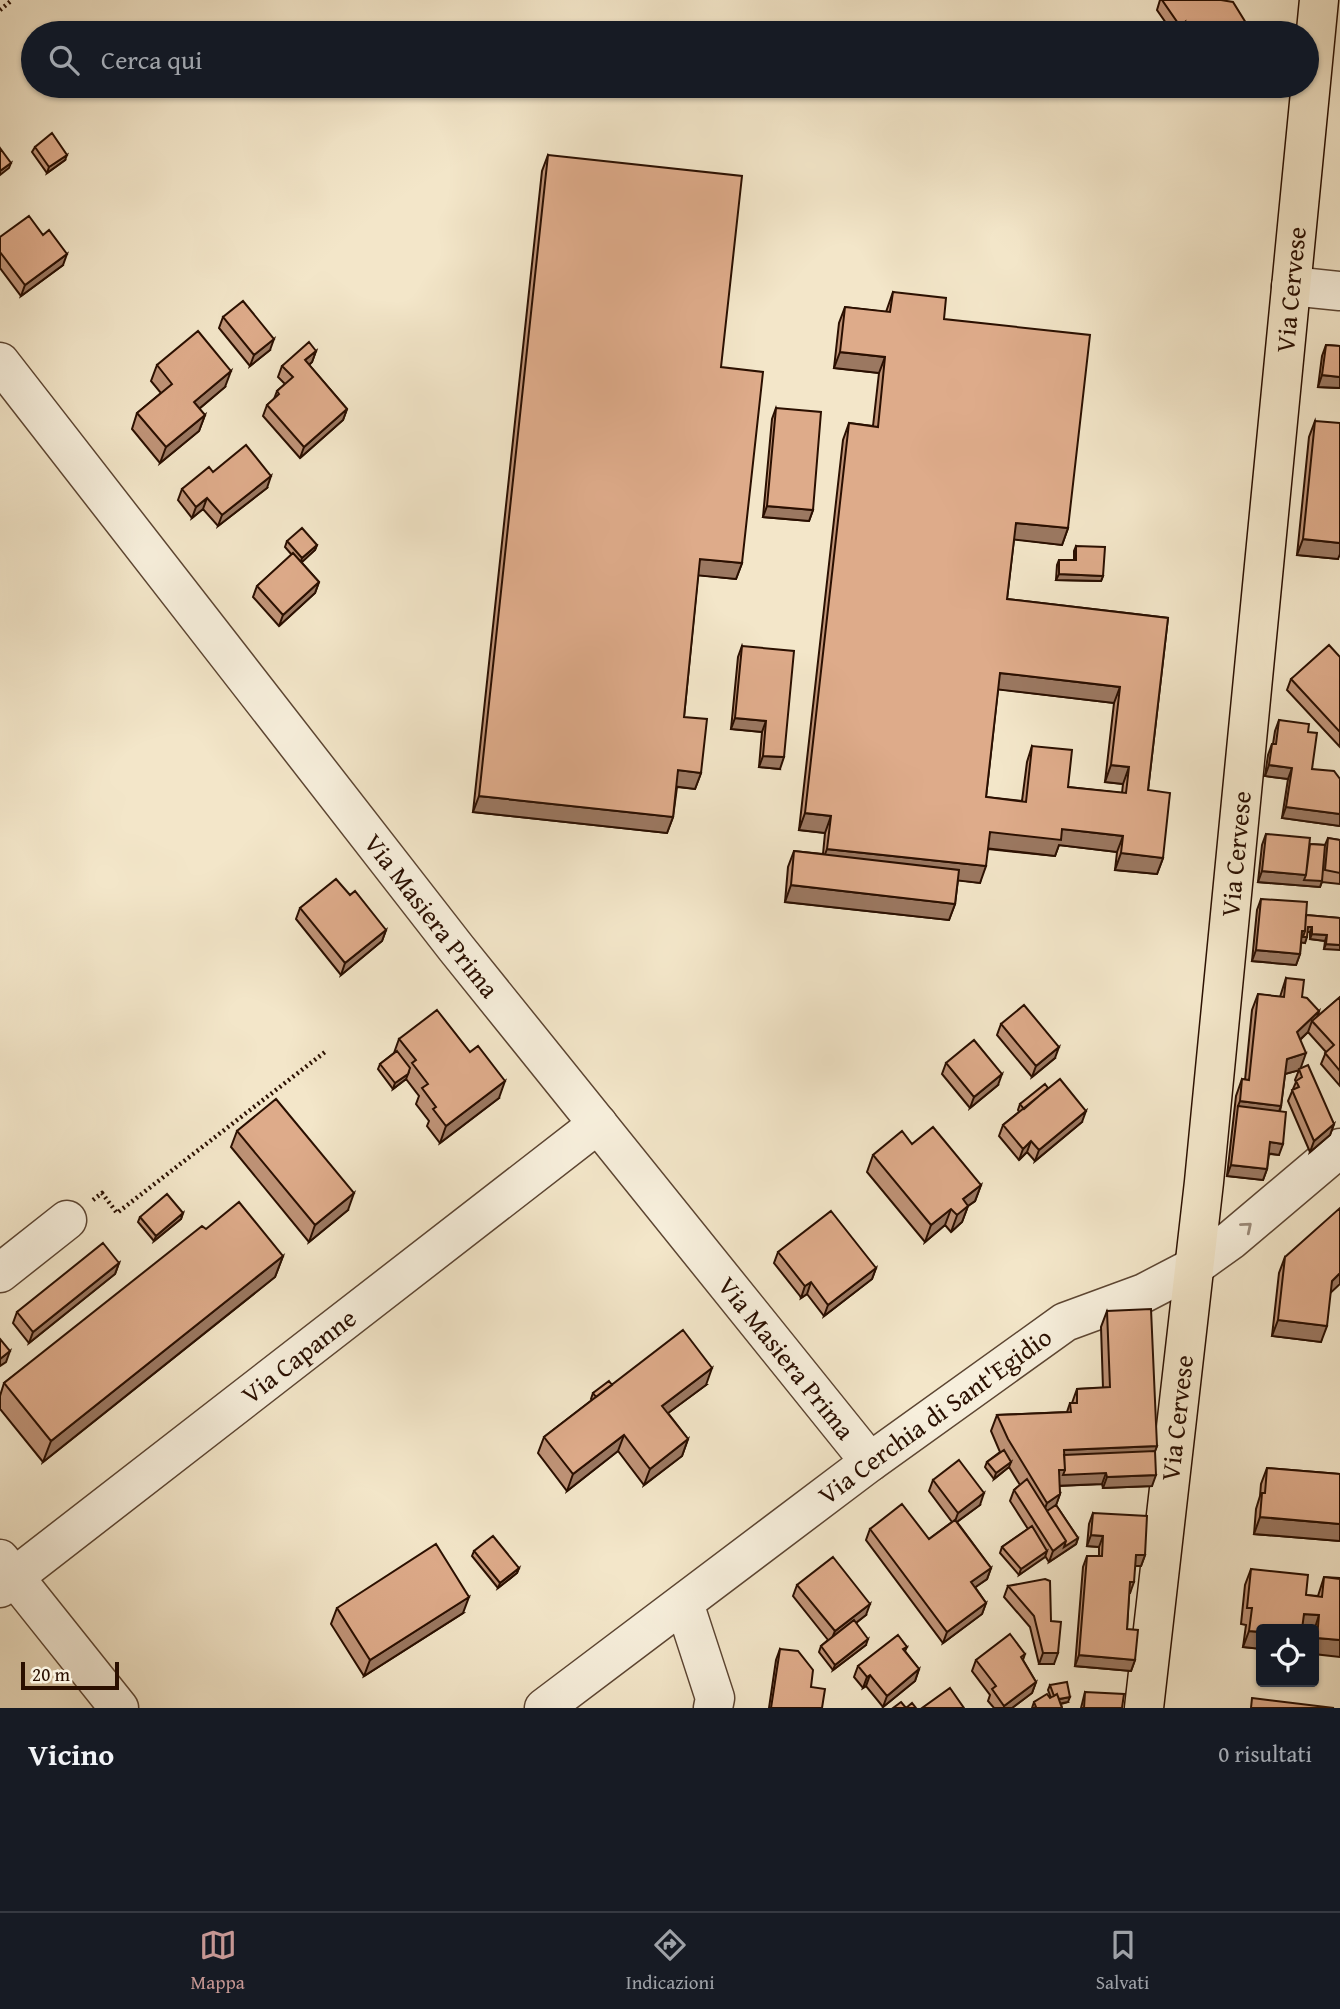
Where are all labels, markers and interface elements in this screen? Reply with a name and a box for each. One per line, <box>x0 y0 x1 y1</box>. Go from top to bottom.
search box <box>21 21 1319 98</box>
text: Cerca qui <box>101 40 202 79</box>
icon: search <box>45 41 83 79</box>
street label: Via Cervese <box>1265 225 1316 354</box>
street label: Via Cervese <box>1210 789 1261 919</box>
street label: Via Masiera Prima <box>355 825 509 1007</box>
one-way arrow <box>1238 1223 1251 1235</box>
street label: Via Masiera Prima <box>709 1268 865 1448</box>
street label: Via Capanne <box>232 1299 364 1413</box>
street label: Via Cerchia di Sant'Egidio <box>810 1318 1060 1514</box>
street label: Via Cervese <box>1150 1353 1203 1483</box>
map controls <box>1256 1624 1319 1687</box>
button: locate <box>1256 1624 1319 1687</box>
scale bar <box>21 1659 119 1691</box>
text: 20 m <box>32 1660 70 1688</box>
text: Vicino <box>28 1732 114 1776</box>
text: 0 risultati <box>1218 1737 1312 1770</box>
tab: Mappa <box>191 1926 245 1996</box>
tab: Indicazioni <box>626 1926 715 1996</box>
tab: Salvati <box>1096 1926 1149 1996</box>

